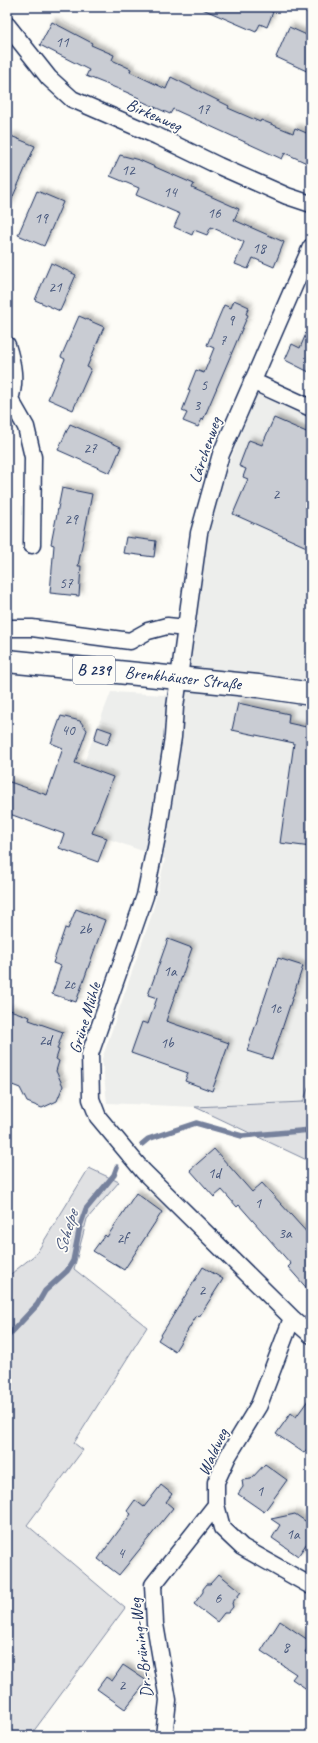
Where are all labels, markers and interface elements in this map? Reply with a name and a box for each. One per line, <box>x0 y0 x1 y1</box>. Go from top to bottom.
house number: 11 <box>55 33 70 52</box>
street label: Birkenweg <box>123 94 187 137</box>
house number: 17 <box>196 100 211 119</box>
house number: 12 <box>121 161 136 180</box>
house number: 14 <box>163 183 178 202</box>
house number: 16 <box>207 204 222 223</box>
house number: 19 <box>34 209 49 228</box>
house number: 18 <box>252 239 267 258</box>
house number: 21 <box>48 278 63 297</box>
house number: 9 <box>228 311 236 330</box>
house number: 7 <box>220 331 228 350</box>
house number: 5 <box>201 376 209 395</box>
house number: 3 <box>194 396 202 415</box>
street label: Lärchenweg <box>184 414 226 486</box>
house number: 27 <box>83 439 98 458</box>
house number: 2 <box>273 485 281 504</box>
house number: 29 <box>64 510 79 529</box>
house number: 57 <box>59 574 74 593</box>
road number: B 239 <box>73 656 115 684</box>
street label: Brenkhäuser Straße <box>124 661 244 695</box>
house number: 40 <box>61 721 76 740</box>
house number: 2b <box>78 920 93 939</box>
house number: 1a <box>163 962 178 981</box>
house number: 2c <box>63 975 76 994</box>
street label: Grüne Mühle <box>64 979 106 1056</box>
house number: 1c <box>269 999 282 1018</box>
house number: 2d <box>39 1031 53 1050</box>
house number: 1b <box>160 1034 175 1053</box>
house number: 1d <box>208 1164 222 1183</box>
house number: 1 <box>255 1194 263 1213</box>
water label: Schelpe <box>49 1204 84 1256</box>
house number: 3a <box>278 1224 293 1243</box>
house number: 2f <box>116 1229 131 1248</box>
house number: 2 <box>199 1281 207 1300</box>
street label: Waldweg <box>193 1424 233 1479</box>
house number: 1 <box>257 1482 265 1501</box>
house number: 1a <box>286 1525 301 1544</box>
house number: 4 <box>118 1544 126 1563</box>
house number: 6 <box>215 1589 223 1608</box>
street label: Dr.-Brüning-Weg <box>124 1596 158 1699</box>
house number: 8 <box>283 1638 291 1657</box>
house number: 2 <box>119 1676 127 1695</box>

